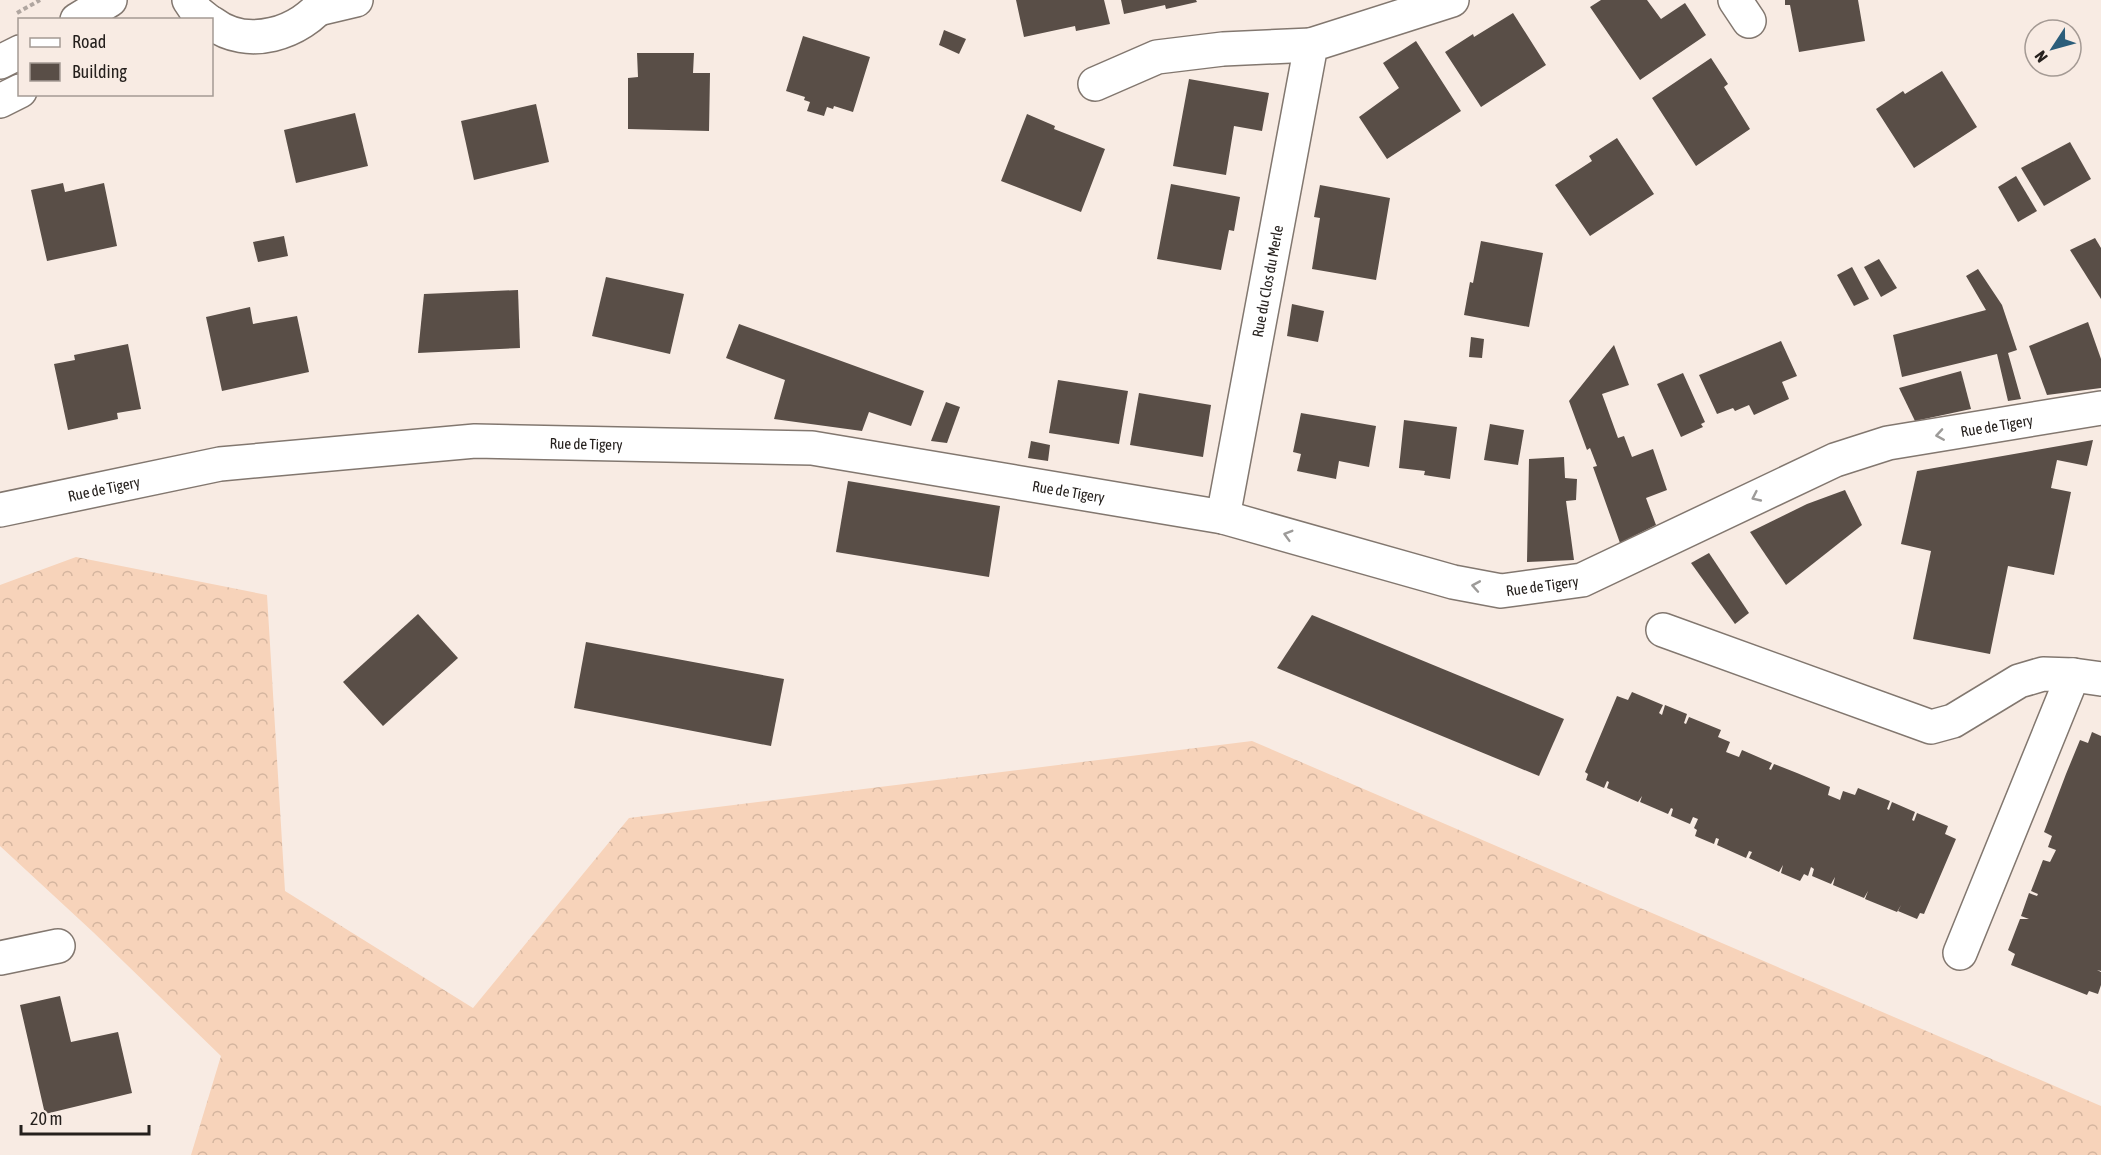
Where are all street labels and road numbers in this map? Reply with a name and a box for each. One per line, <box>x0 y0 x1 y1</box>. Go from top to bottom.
street label: Rue du Clos du Merle <box>1248 224 1286 338</box>
street label: Rue de Tigery <box>1959 411 2034 439</box>
street label: Rue de Tigery <box>550 434 623 453</box>
street label: Rue de Tigery <box>66 473 141 504</box>
street label: Rue de Tigery <box>1031 477 1106 505</box>
street label: Rue de Tigery <box>1505 572 1579 599</box>

